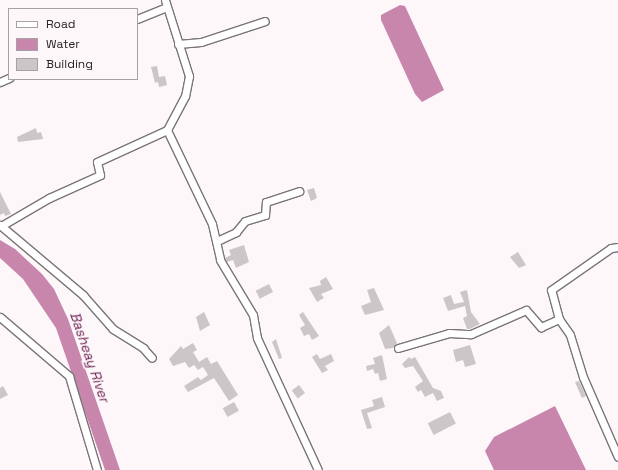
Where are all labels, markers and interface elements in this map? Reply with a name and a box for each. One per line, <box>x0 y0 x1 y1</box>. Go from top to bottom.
legend <box>8 8 138 80</box>
text: Road <box>46 16 75 32</box>
text: Water <box>46 36 80 52</box>
text: Building <box>46 56 93 72</box>
water label: Basheay River <box>67 310 113 404</box>

